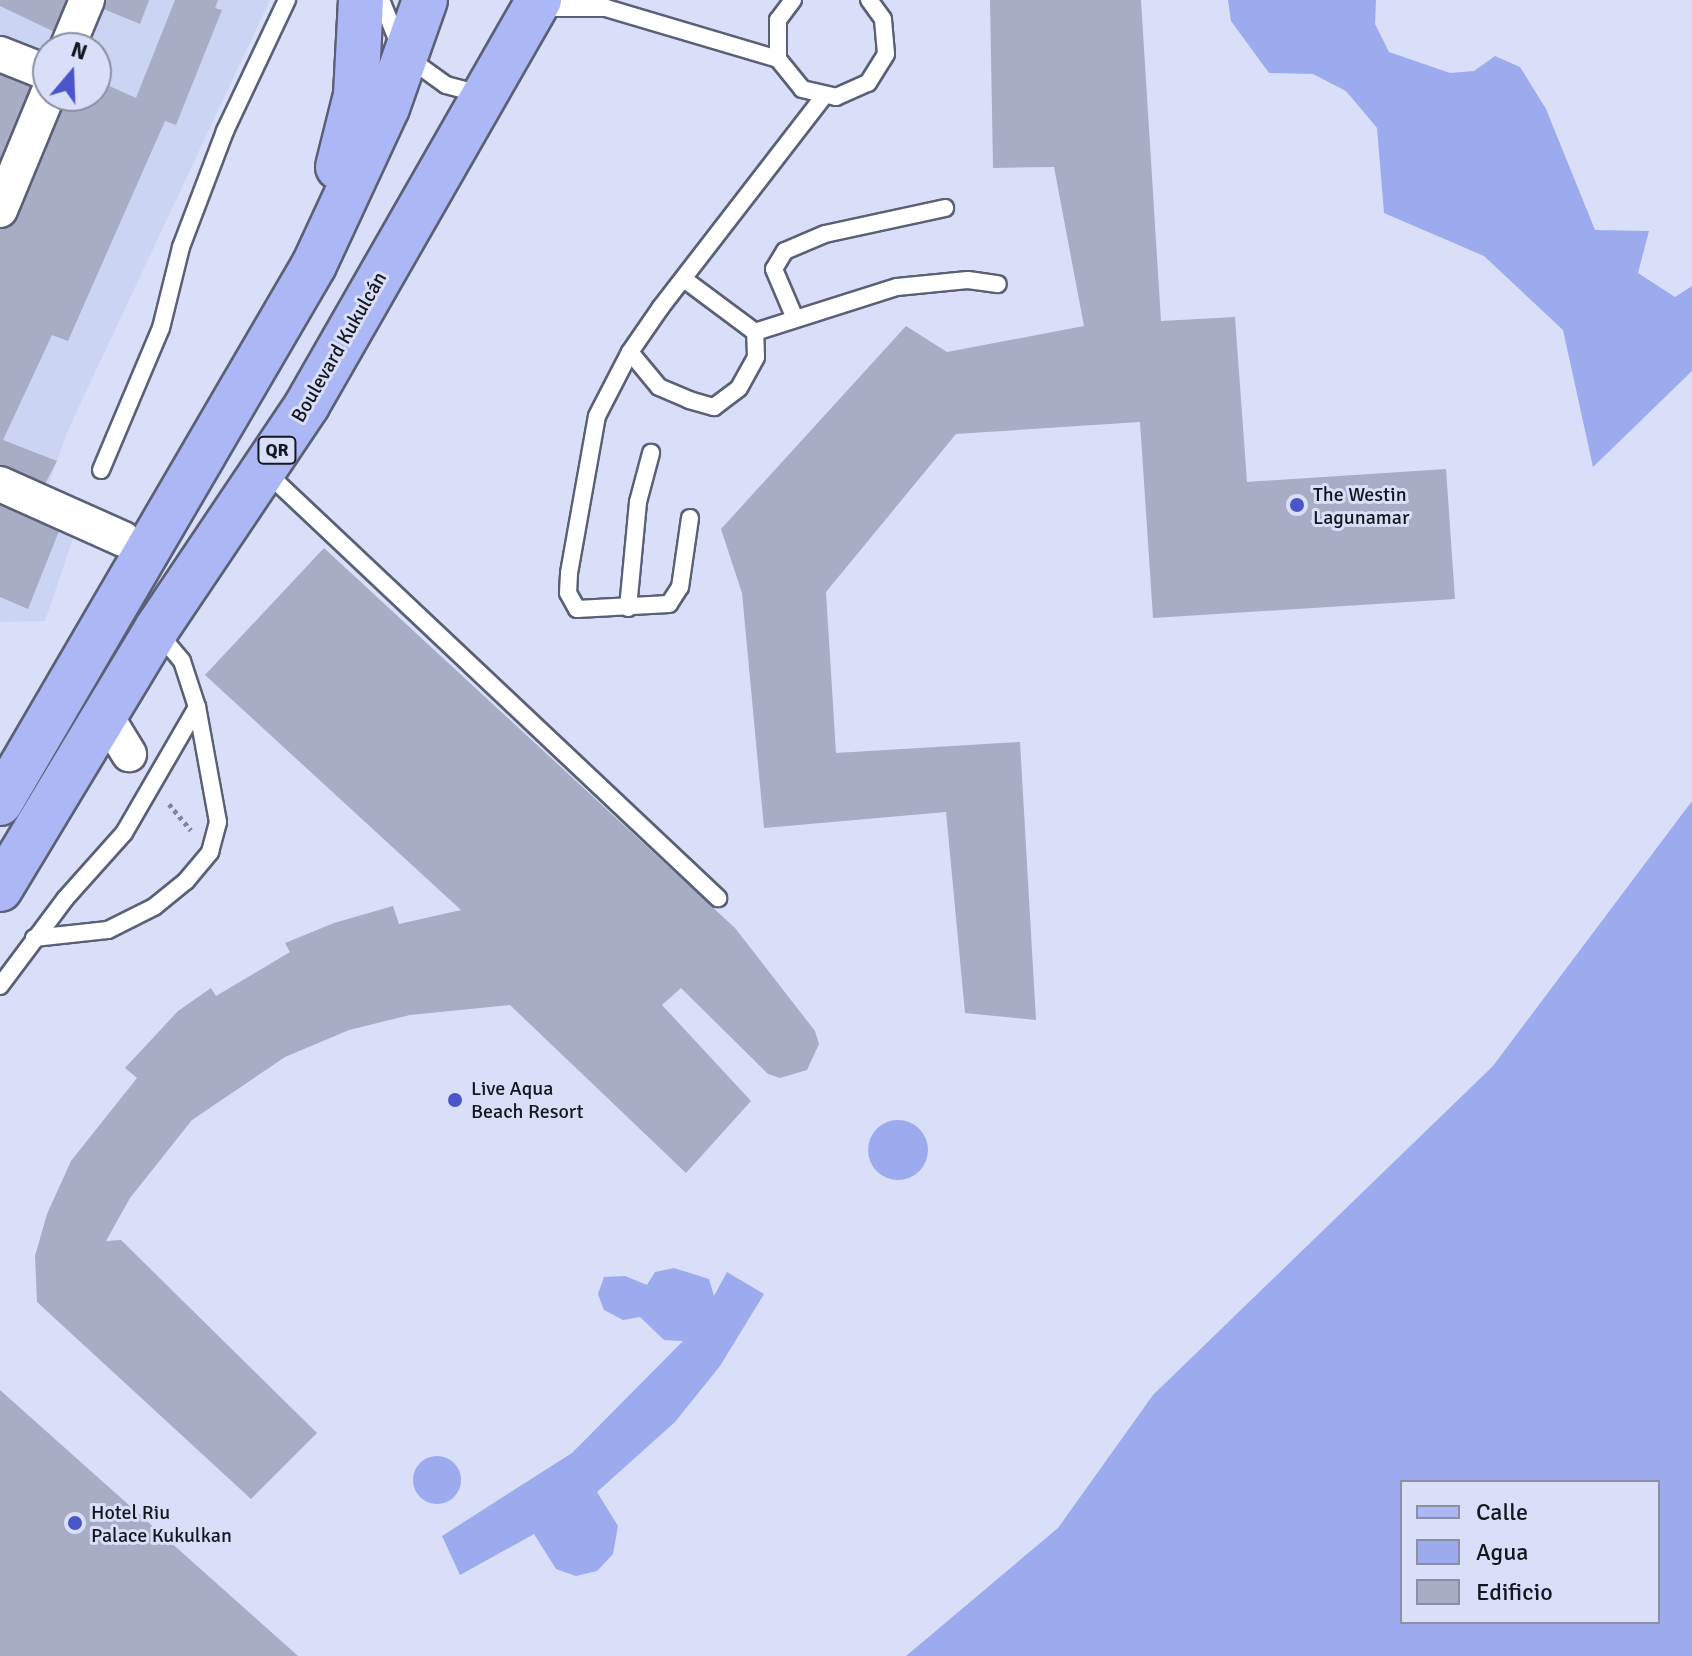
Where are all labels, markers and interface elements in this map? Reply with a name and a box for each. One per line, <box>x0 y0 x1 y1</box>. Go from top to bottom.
north arrow <box>32 32 112 112</box>
text: N <box>68 35 91 66</box>
street label: Boulevard Kukulcán <box>286 268 392 426</box>
road number: QR <box>257 436 297 464</box>
place label: The Westin Lagunamar <box>1313 482 1409 529</box>
marker: The Westin Lagunamar <box>1288 496 1306 514</box>
place label: Live Aqua Beach Resort <box>471 1076 584 1123</box>
marker: Live Aqua Beach Resort <box>446 1091 464 1109</box>
legend <box>1400 1480 1660 1624</box>
text: Calle <box>1476 1497 1528 1527</box>
place label: Hotel Riu Palace Kukulkan <box>91 1500 232 1547</box>
marker: Hotel Riu Palace Kukulkan <box>66 1514 84 1532</box>
text: Agua <box>1476 1537 1528 1567</box>
text: Edificio <box>1476 1577 1553 1607</box>

